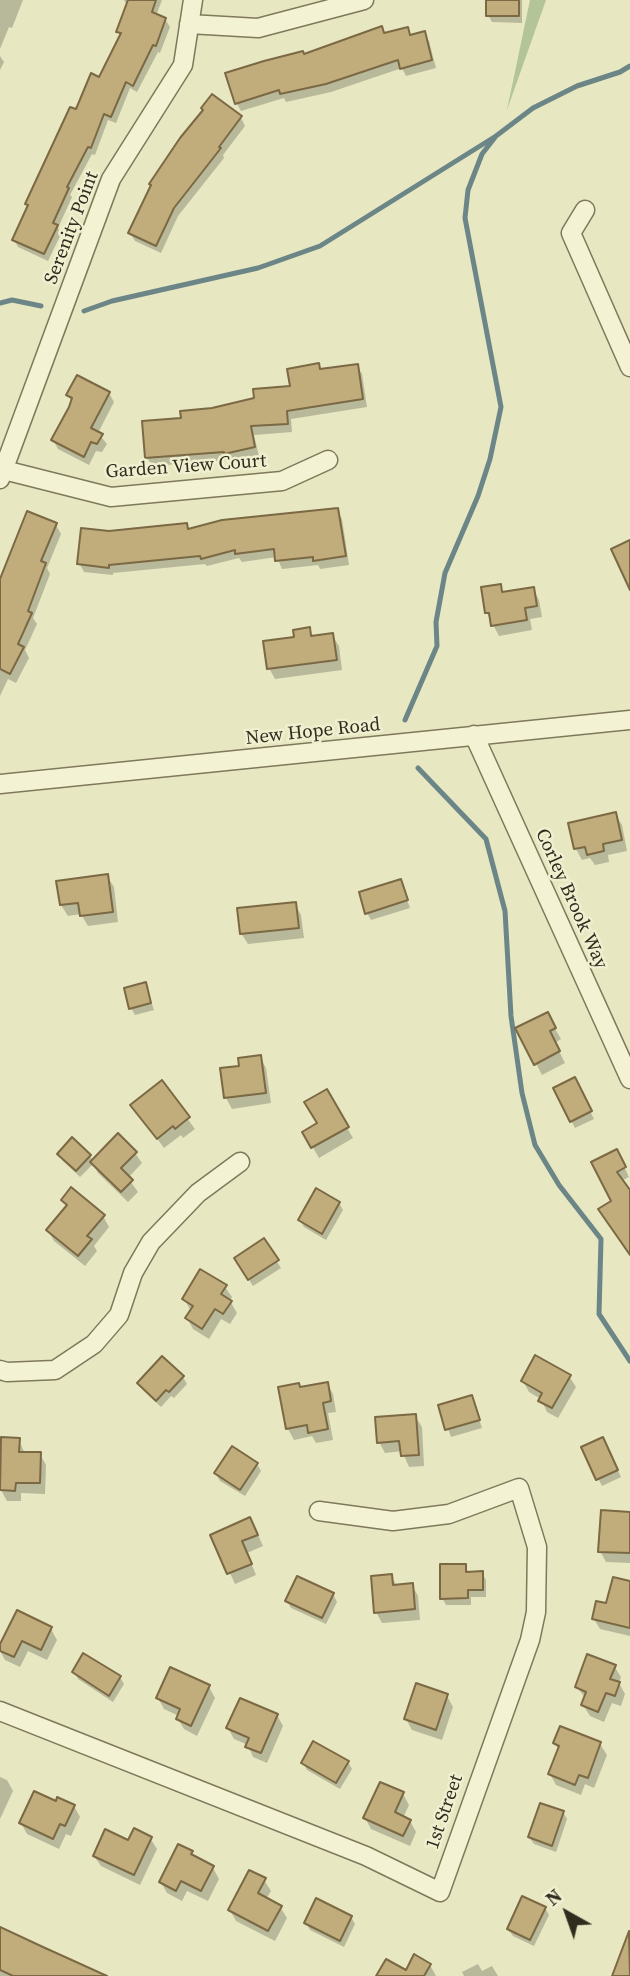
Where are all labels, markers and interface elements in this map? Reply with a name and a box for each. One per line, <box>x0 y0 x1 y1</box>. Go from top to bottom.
street label: Serenity Point <box>40 168 104 288</box>
street label: Garden View Court <box>105 450 267 484</box>
street label: New Hope Road <box>245 714 381 750</box>
street label: Corley Brook Way <box>530 825 612 973</box>
street label: 1st Street <box>422 1772 468 1852</box>
north arrow <box>532 1878 602 1948</box>
text: N <box>540 1883 567 1911</box>

